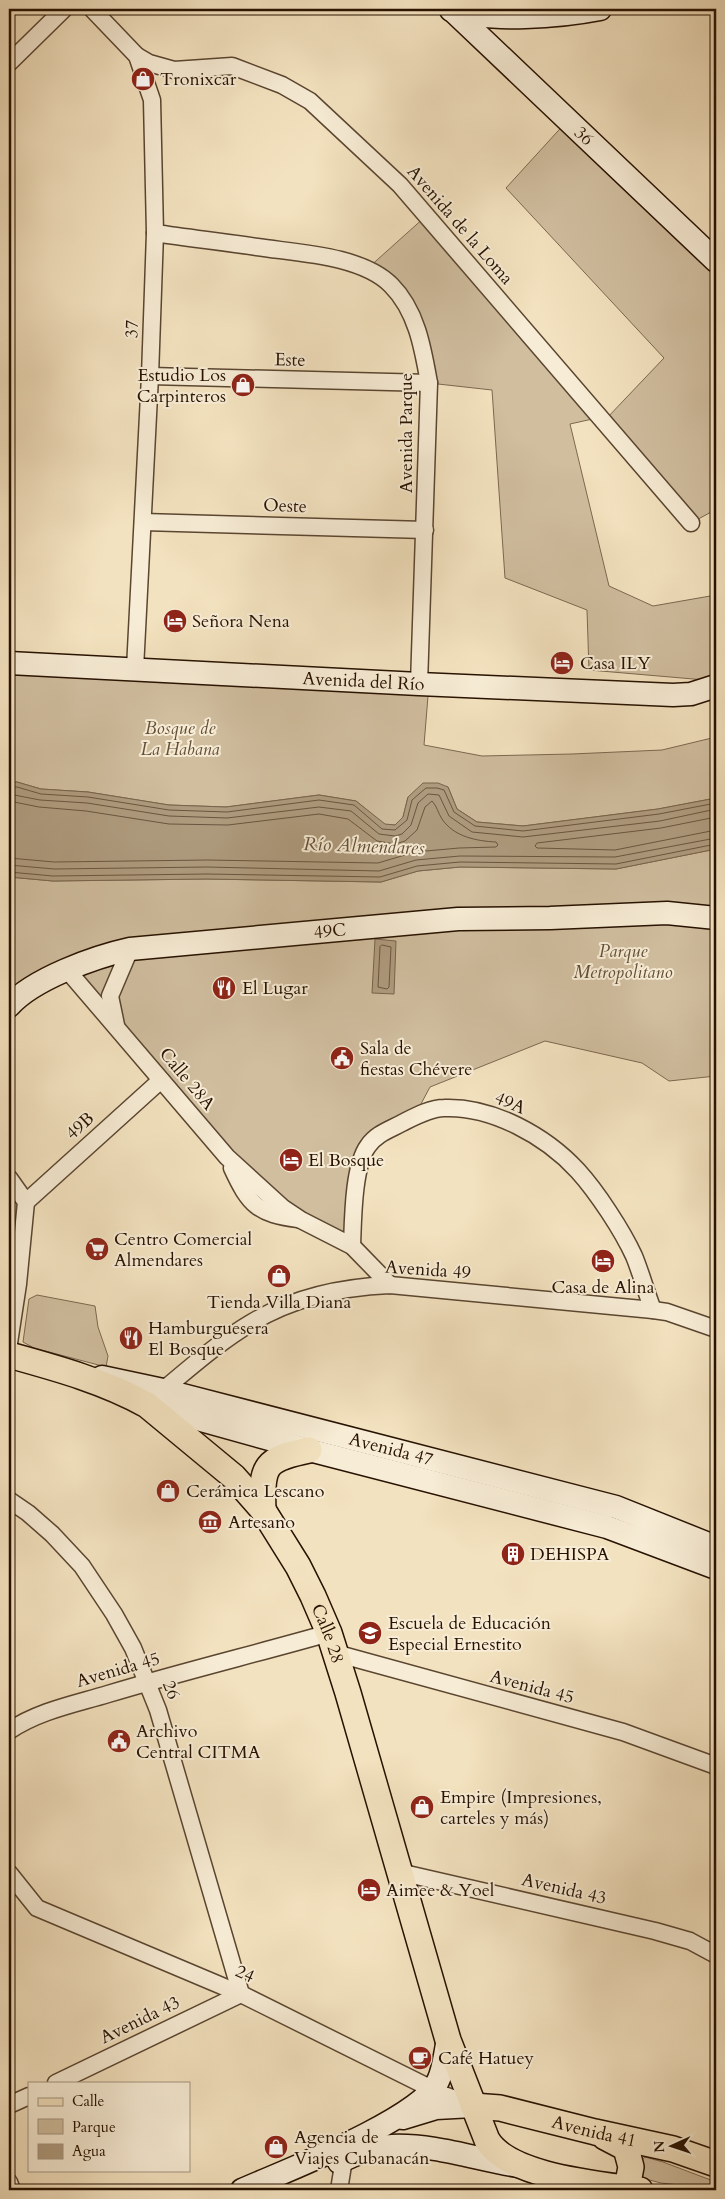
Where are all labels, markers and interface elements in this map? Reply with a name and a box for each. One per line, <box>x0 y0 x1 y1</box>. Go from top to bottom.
shop icon: Tronixcar <box>130 66 156 92</box>
place label: Tronixcar <box>160 67 237 92</box>
street label: 36 <box>569 120 599 151</box>
street label: Avenida de la Loma <box>401 160 519 290</box>
street label: 37 <box>119 319 145 339</box>
street label: Este <box>274 347 306 373</box>
place label: Estudio Los Carpinteros <box>137 363 226 409</box>
shop icon: Estudio Los Carpinteros <box>230 372 256 398</box>
street label: Avenida Parque <box>394 373 419 493</box>
street label: Oeste <box>263 493 307 519</box>
hotel icon: Señora Nena <box>162 608 188 634</box>
place label: Señora Nena <box>192 609 290 634</box>
hotel icon: Casa ILY <box>549 650 575 676</box>
place label: Casa ILY <box>580 651 651 676</box>
street label: Avenida del Río <box>302 666 425 697</box>
park label: Bosque de La Habana <box>140 716 220 762</box>
water label: Río Almendares <box>303 831 426 861</box>
street label: 49C <box>313 917 347 945</box>
park label: Parque Metropolitano <box>573 939 673 985</box>
restaurant icon: El Lugar <box>211 975 237 1001</box>
place label: El Lugar <box>242 976 308 1001</box>
place label: Sala de fiestas Chévere <box>360 1036 472 1082</box>
street label: Calle 28A <box>153 1042 221 1116</box>
public building icon: Sala de fiestas Chévere <box>329 1045 355 1071</box>
street label: 49A <box>491 1085 529 1121</box>
street label: 49B <box>60 1106 100 1146</box>
hotel icon: El Bosque <box>278 1147 304 1173</box>
place label: El Bosque <box>308 1148 384 1173</box>
place label: Centro Comercial Almendares <box>114 1227 252 1273</box>
supermarket icon: Centro Comercial Almendares <box>84 1236 110 1262</box>
hotel icon: Casa de Alina <box>590 1248 616 1274</box>
street label: Avenida 49 <box>384 1255 472 1285</box>
shop icon: Tienda Villa Diana <box>266 1263 292 1289</box>
place label: Casa de Alina <box>551 1275 655 1300</box>
place label: Tienda Villa Diana <box>207 1290 351 1315</box>
place label: Hamburguesera El Bosque <box>148 1316 269 1362</box>
restaurant icon: Hamburguesera El Bosque <box>118 1325 144 1351</box>
street label: Avenida 47 <box>346 1426 436 1472</box>
shop icon: Cerámica Lescano <box>155 1478 181 1504</box>
place label: Cerámica Lescano <box>186 1479 325 1504</box>
museum icon: Artesano <box>197 1509 223 1535</box>
place label: Artesano <box>228 1510 295 1535</box>
building icon: DEHISPA <box>500 1541 526 1567</box>
place label: DEHISPA <box>530 1542 610 1567</box>
street label: Calle 28 <box>305 1600 350 1667</box>
place label: Escuela de Educación Especial Ernestito <box>388 1611 552 1657</box>
school or university icon: Escuela de Educación Especial Ernestito <box>357 1620 383 1646</box>
street label: Avenida 45 <box>73 1646 163 1694</box>
street label: Avenida 45 <box>487 1664 577 1710</box>
street label: 26 <box>156 1677 186 1703</box>
place label: Archivo Central CITMA <box>136 1719 261 1765</box>
public building icon: Archivo Central CITMA <box>106 1728 132 1754</box>
place label: Empire (Impresiones, carteles y más) <box>440 1785 602 1831</box>
shop icon: Empire (Impresiones, carteles y más) <box>409 1794 435 1820</box>
street label: Avenida 43 <box>519 1867 609 1911</box>
hotel icon: Aimee & Yoel <box>356 1877 382 1903</box>
place label: Aimee & Yoel <box>386 1878 495 1903</box>
street label: 24 <box>231 1959 259 1989</box>
street label: Avenida 43 <box>96 1990 184 2050</box>
cafe icon: Café Hatuey <box>407 2045 433 2071</box>
place label: Café Hatuey <box>438 2046 535 2071</box>
legend <box>28 2082 190 2172</box>
text: Calle <box>72 2091 105 2111</box>
street label: Avenida 41 <box>549 2109 639 2153</box>
text: Parque <box>72 2117 116 2137</box>
north arrow <box>648 2122 698 2172</box>
place label: Agencia de Viajes Cubanacán <box>294 2125 430 2171</box>
shop icon: Agencia de Viajes Cubanacán <box>263 2134 289 2160</box>
text: N <box>650 2140 669 2153</box>
text: Agua <box>72 2141 106 2161</box>

